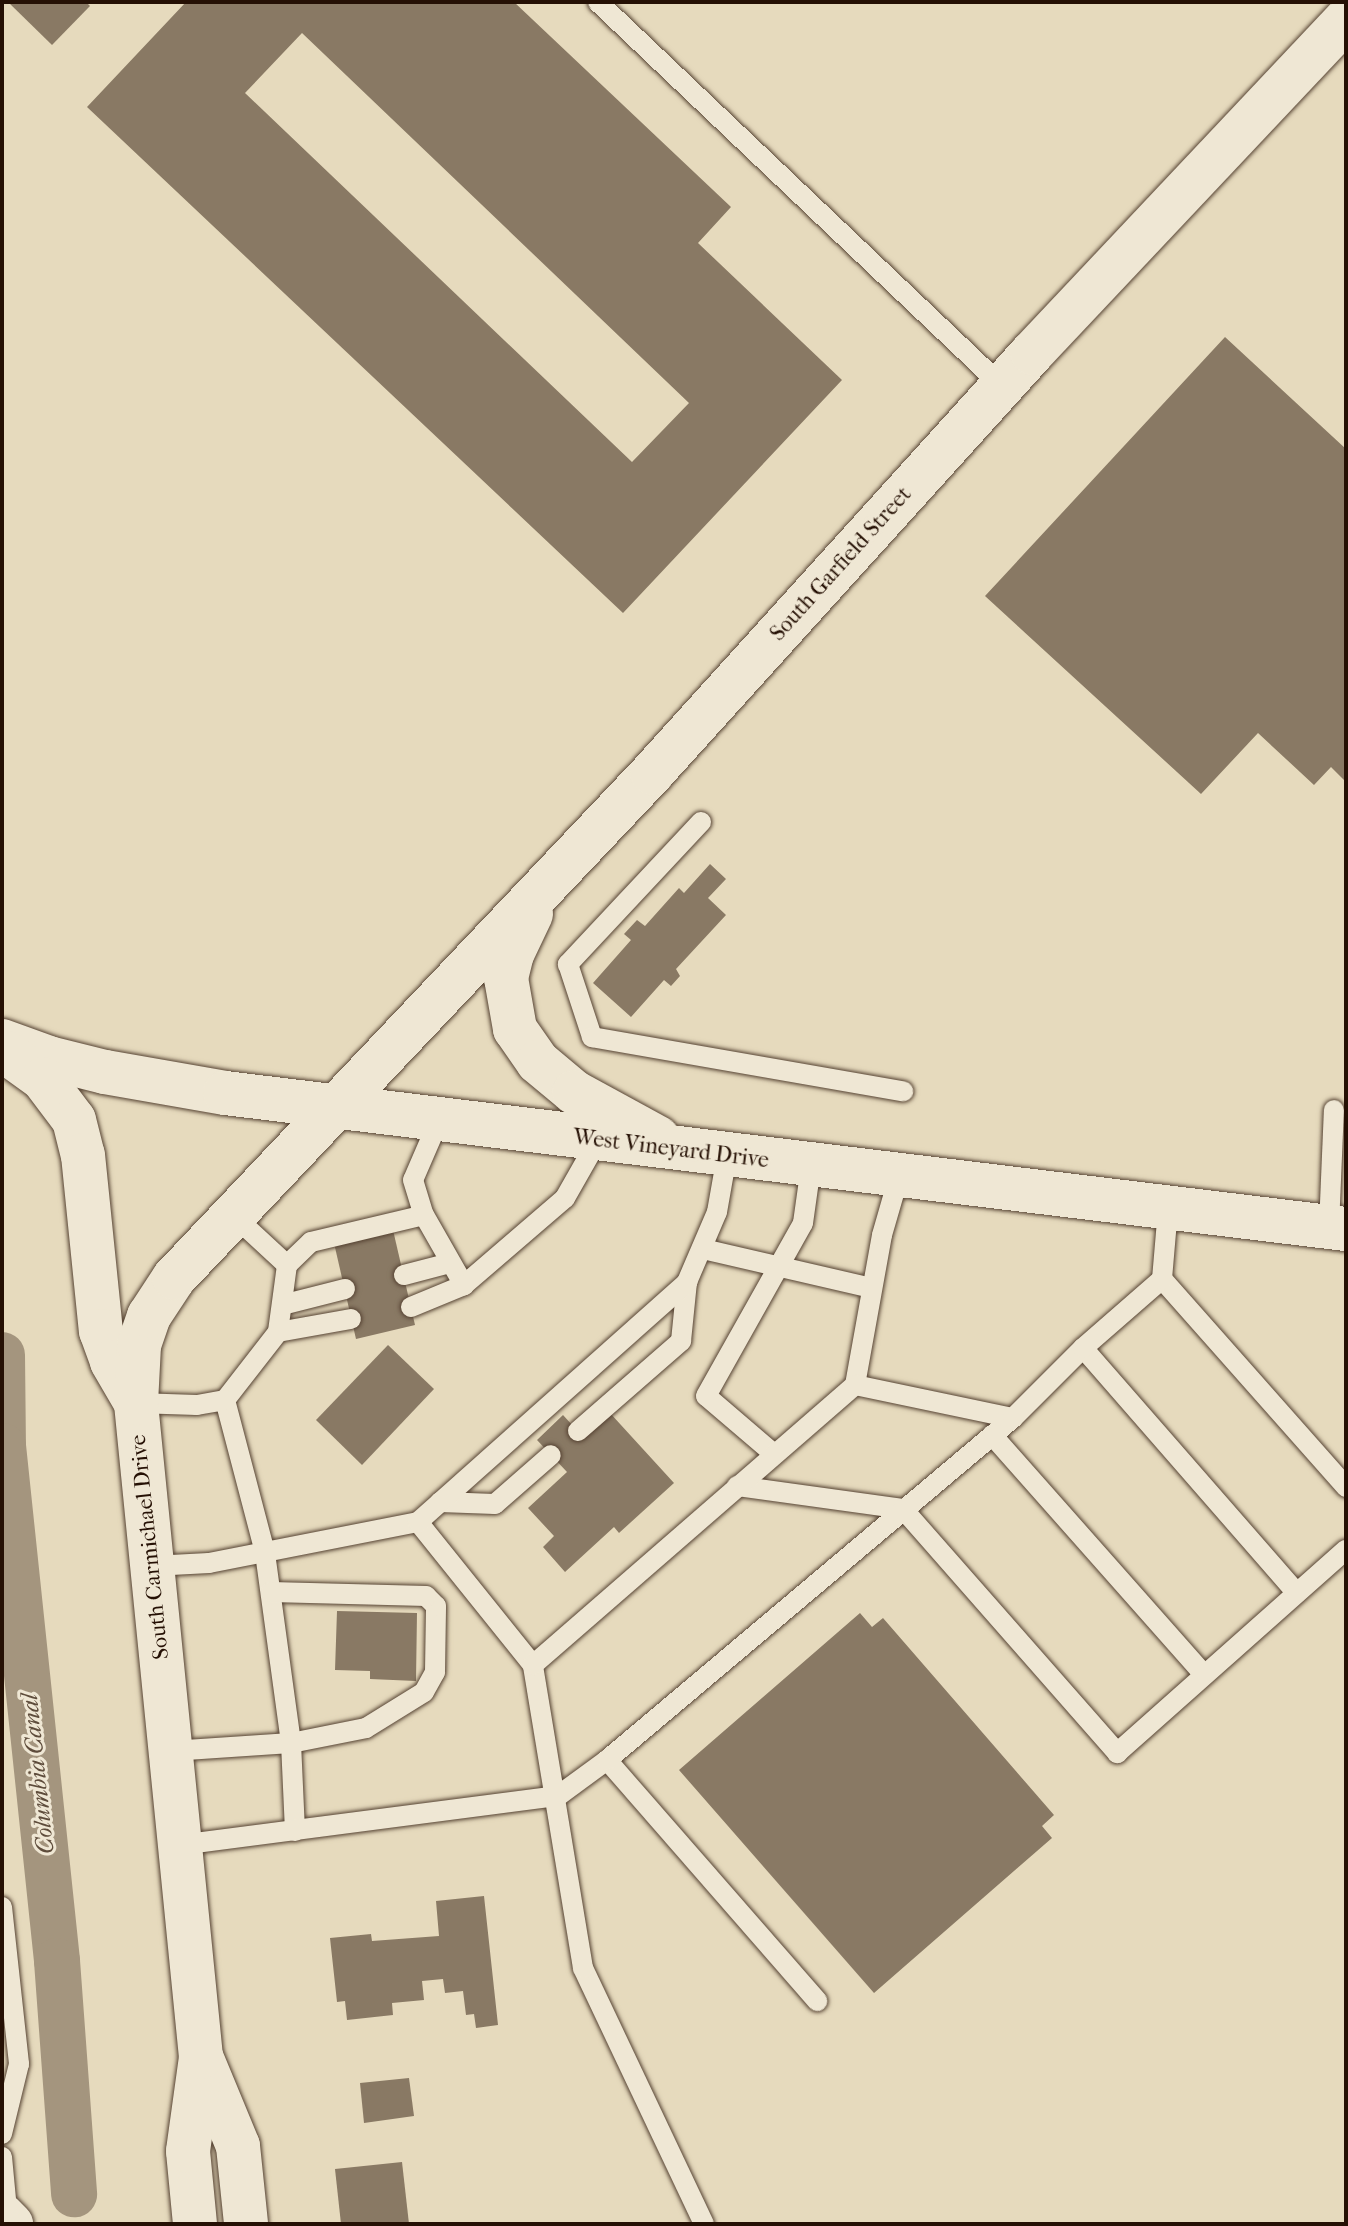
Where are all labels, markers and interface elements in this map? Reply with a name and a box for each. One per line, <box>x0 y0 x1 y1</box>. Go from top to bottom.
street label: South Garfield Street <box>765 481 917 647</box>
street label: West Vineyard Drive <box>572 1124 770 1174</box>
street label: South Carmichael Drive <box>125 1433 175 1661</box>
water label: Columbia Canal <box>15 1692 61 1856</box>

